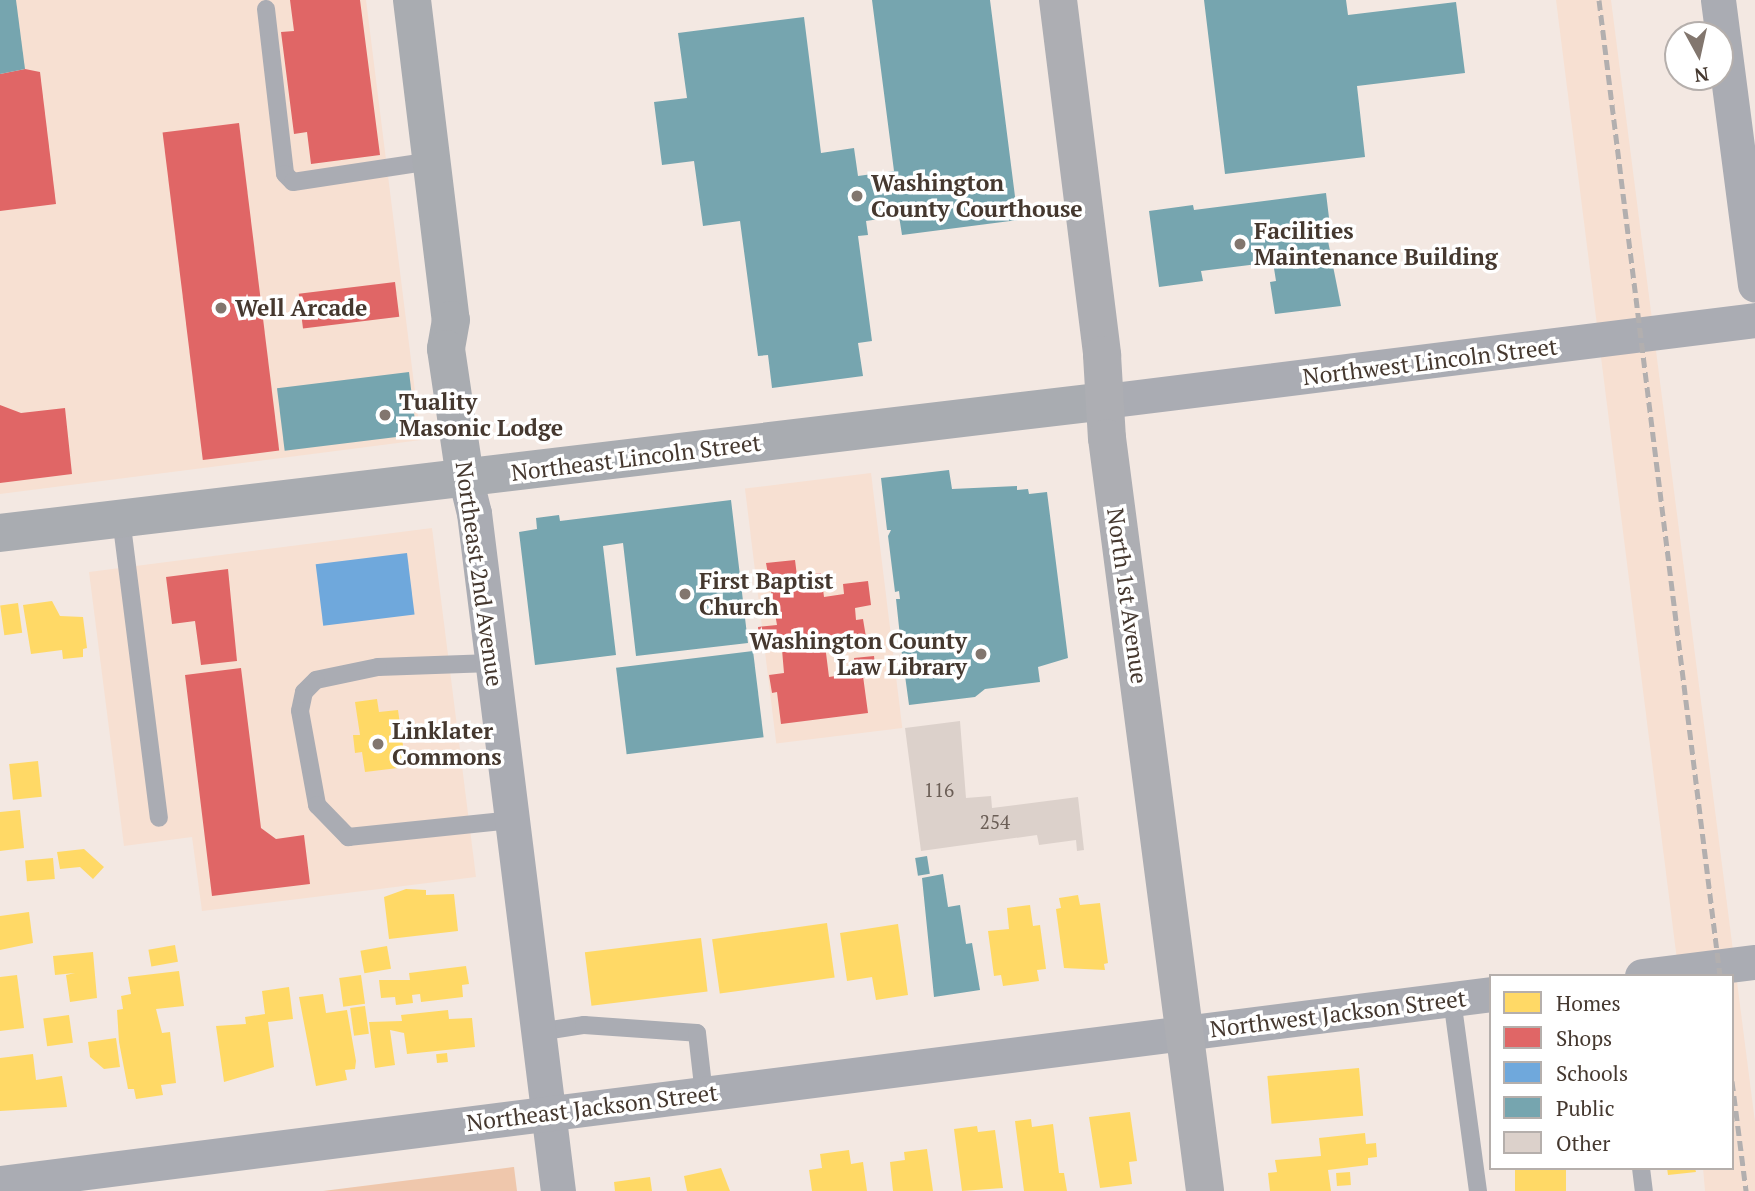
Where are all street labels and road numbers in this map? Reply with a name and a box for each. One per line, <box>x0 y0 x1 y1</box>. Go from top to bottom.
street label: Northwest Lincoln Street <box>1301 333 1559 391</box>
street label: Northeast Lincoln Street <box>510 429 762 487</box>
street label: Northeast 2nd Avenue <box>450 460 508 688</box>
street label: North 1st Avenue <box>1101 506 1153 686</box>
street label: Northwest Jackson Street <box>1208 985 1468 1043</box>
street label: Northeast Jackson Street <box>465 1079 719 1137</box>

